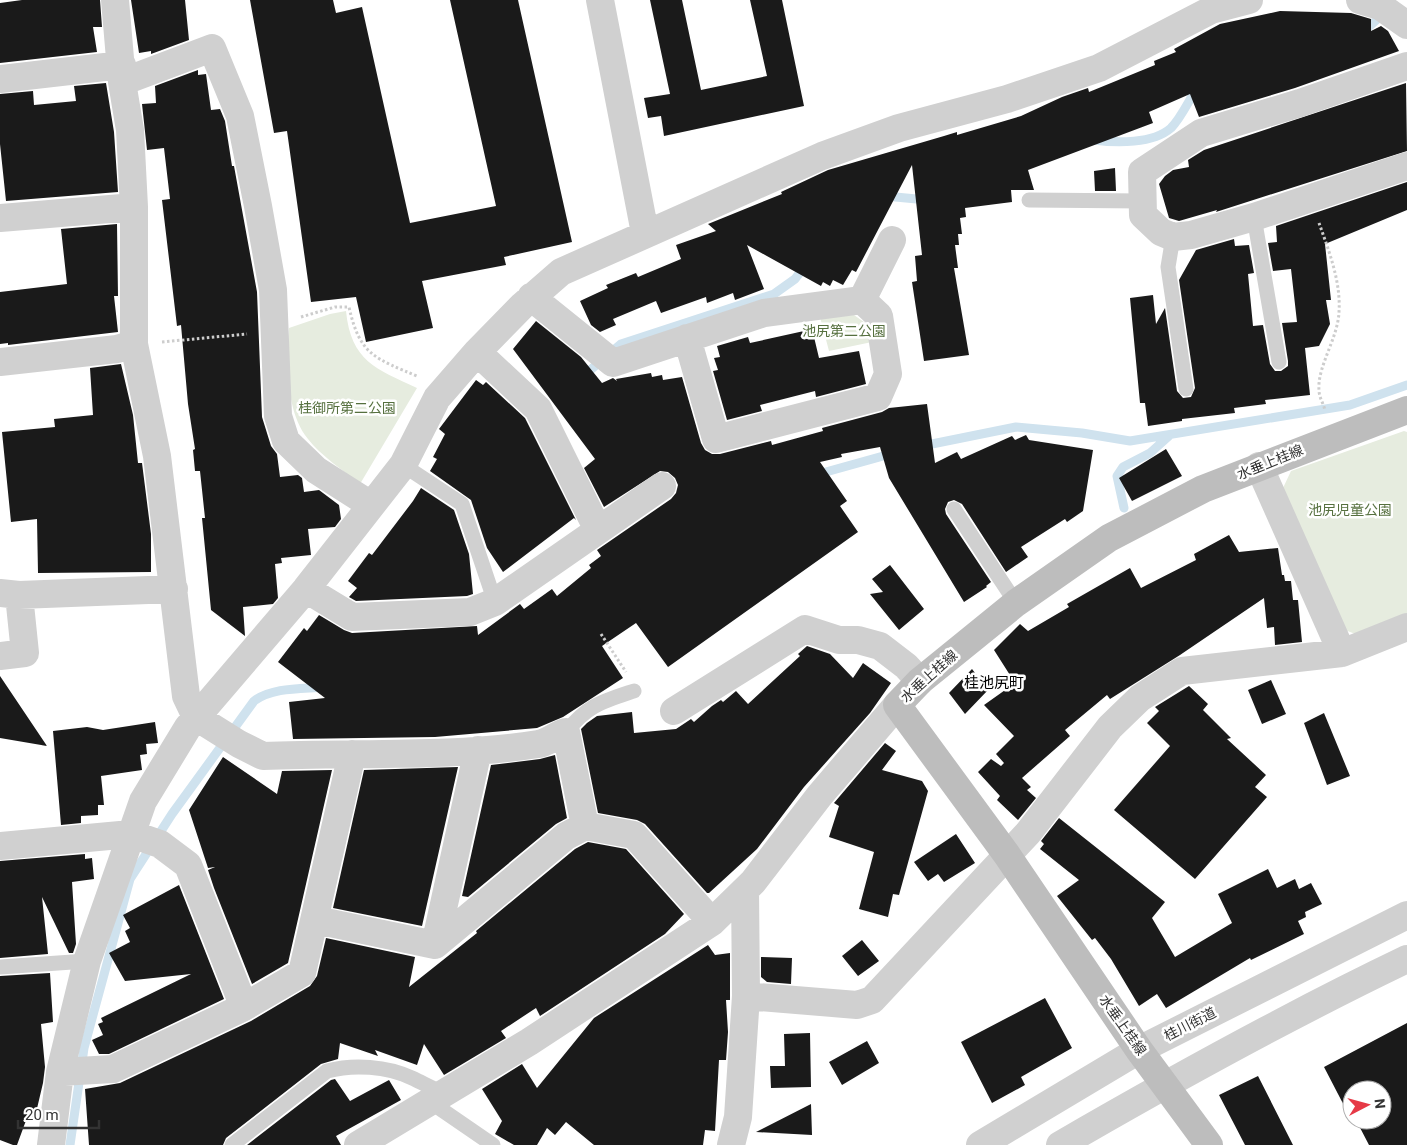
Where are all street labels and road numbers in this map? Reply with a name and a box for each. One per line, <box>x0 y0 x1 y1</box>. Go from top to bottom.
street label: 水垂上桂線 <box>1235 441 1305 483</box>
street label: 水垂上桂線 <box>898 647 960 705</box>
street label: 水垂上桂線 <box>1096 992 1150 1058</box>
street label: 桂川街道 <box>1161 1004 1219 1044</box>

